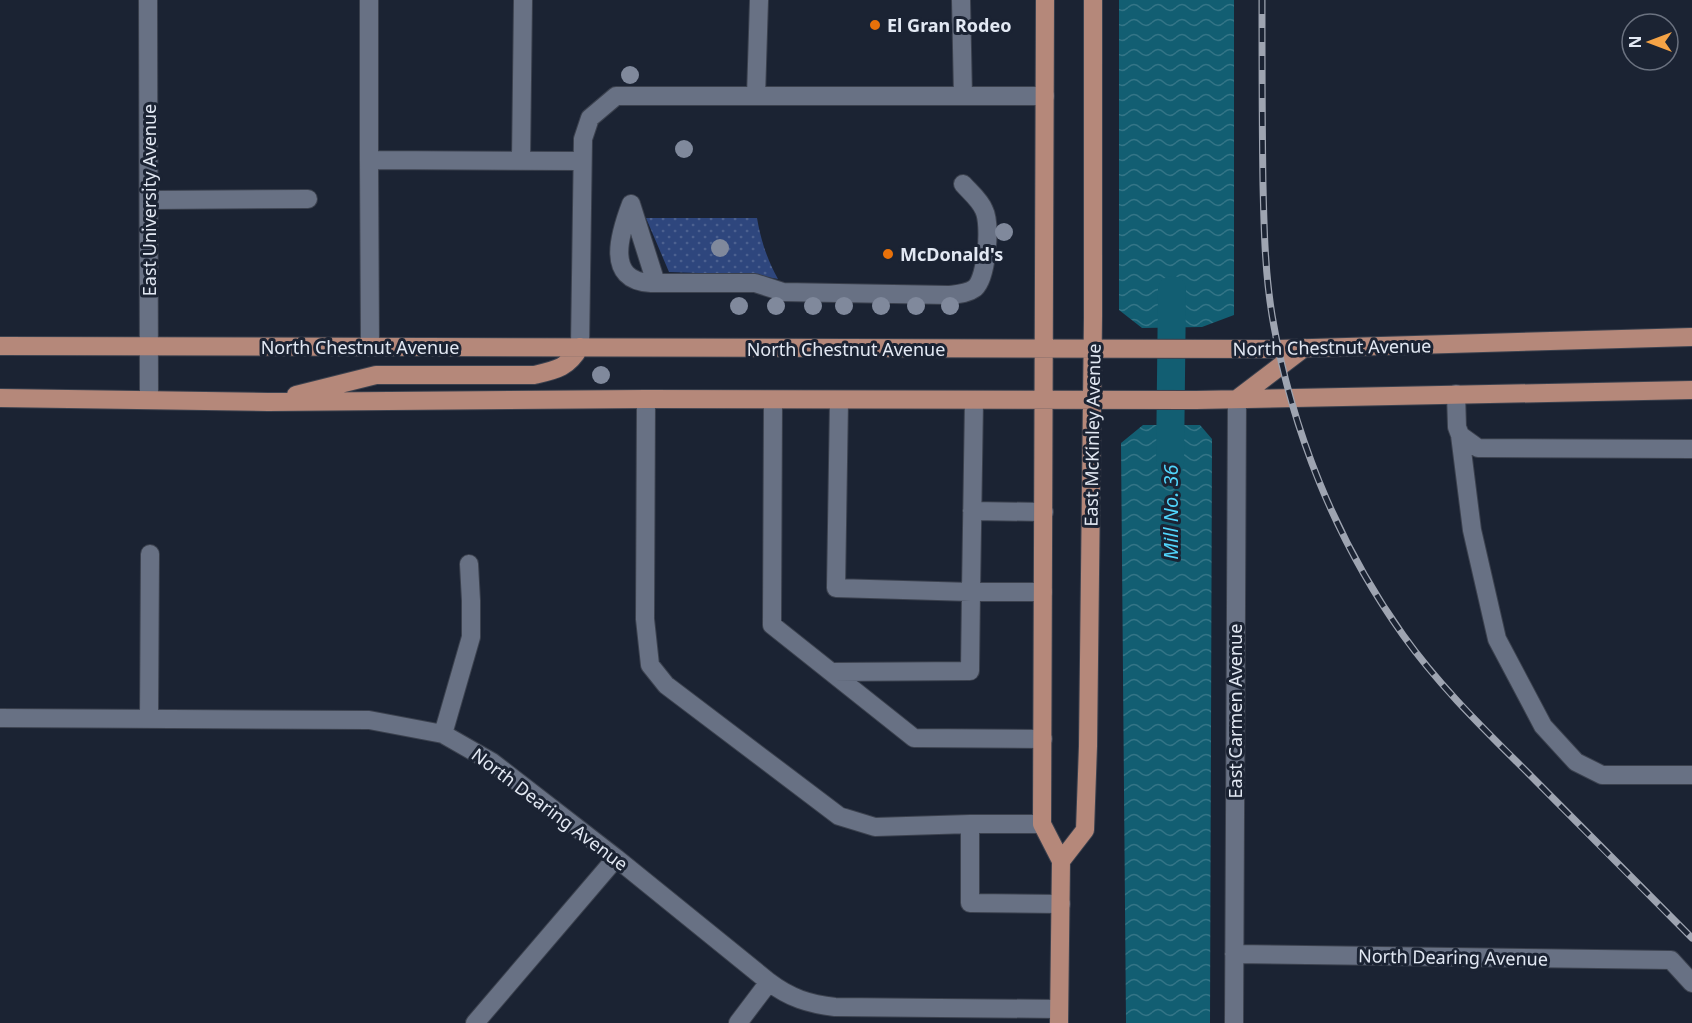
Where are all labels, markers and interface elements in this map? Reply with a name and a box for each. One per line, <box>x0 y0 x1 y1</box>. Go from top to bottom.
north arrow <box>1620 12 1680 72</box>
place label: El Gran Rodeo <box>887 13 1011 37</box>
marker: El Gran Rodeo <box>868 18 882 32</box>
text: N <box>1624 35 1646 49</box>
street label: East University Avenue <box>137 104 161 296</box>
place label: McDonald's <box>900 242 1003 266</box>
marker: McDonald's <box>881 247 895 261</box>
street label: North Chestnut Avenue <box>1232 333 1432 361</box>
street label: North Chestnut Avenue <box>261 335 459 359</box>
street label: North Chestnut Avenue <box>747 337 945 361</box>
street label: East McKinley Avenue <box>1078 343 1106 527</box>
water label: Mill No. 36 <box>1157 464 1184 560</box>
street label: East Carmen Avenue <box>1223 624 1247 798</box>
street label: North Dearing Avenue <box>467 742 633 876</box>
street label: North Dearing Avenue <box>1358 943 1548 971</box>

